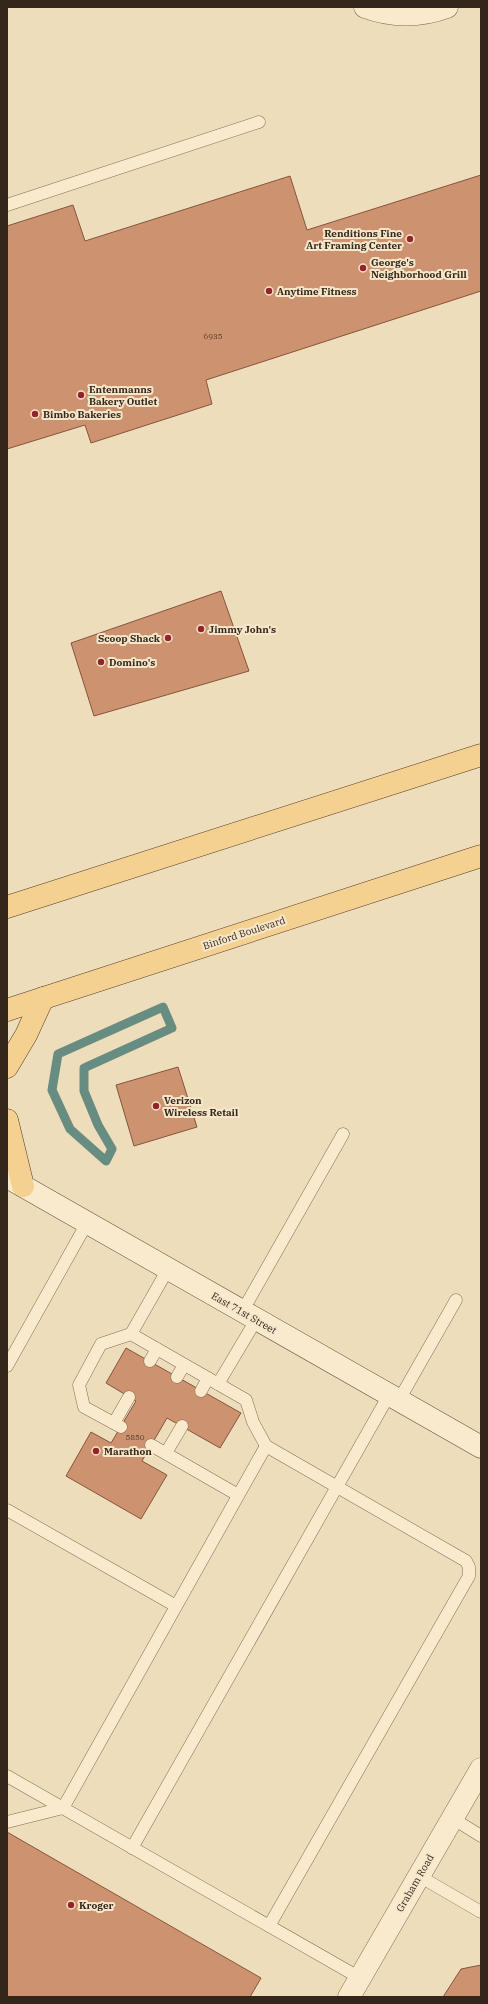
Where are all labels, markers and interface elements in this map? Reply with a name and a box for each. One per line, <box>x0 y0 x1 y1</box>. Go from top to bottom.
place label: Renditions Fine Art Framing Center <box>306 227 402 252</box>
marker: Renditions Fine Art Framing Center <box>405 234 415 244</box>
place label: George's Neighborhood Grill <box>371 256 467 281</box>
marker: George's Neighborhood Grill <box>358 263 368 273</box>
place label: Anytime Fitness <box>277 285 357 298</box>
marker: Anytime Fitness <box>264 286 274 296</box>
house number: 6935 <box>203 331 223 341</box>
place label: Entenmanns Bakery Outlet <box>89 383 157 408</box>
marker: Entenmanns Bakery Outlet <box>76 390 86 400</box>
place label: Bimbo Bakeries <box>43 408 121 421</box>
marker: Bimbo Bakeries <box>30 409 40 419</box>
place label: Jimmy John's <box>209 623 276 636</box>
marker: Jimmy John's <box>196 624 206 634</box>
place label: Scoop Shack <box>98 632 161 645</box>
marker: Scoop Shack <box>163 633 173 643</box>
place label: Domino's <box>109 656 155 669</box>
marker: Domino's <box>96 657 106 667</box>
street label: Binford Boulevard <box>201 914 287 952</box>
place label: Verizon Wireless Retail <box>164 1094 238 1119</box>
marker: Verizon Wireless Retail <box>151 1101 161 1111</box>
street label: East 71st Street <box>209 1289 279 1337</box>
house number: 5850 <box>125 1432 145 1442</box>
place label: Marathon <box>104 1445 152 1458</box>
marker: Marathon <box>91 1446 101 1456</box>
street label: Graham Road <box>393 1852 437 1914</box>
place label: Kroger <box>79 1899 114 1912</box>
marker: Kroger <box>66 1900 76 1910</box>

